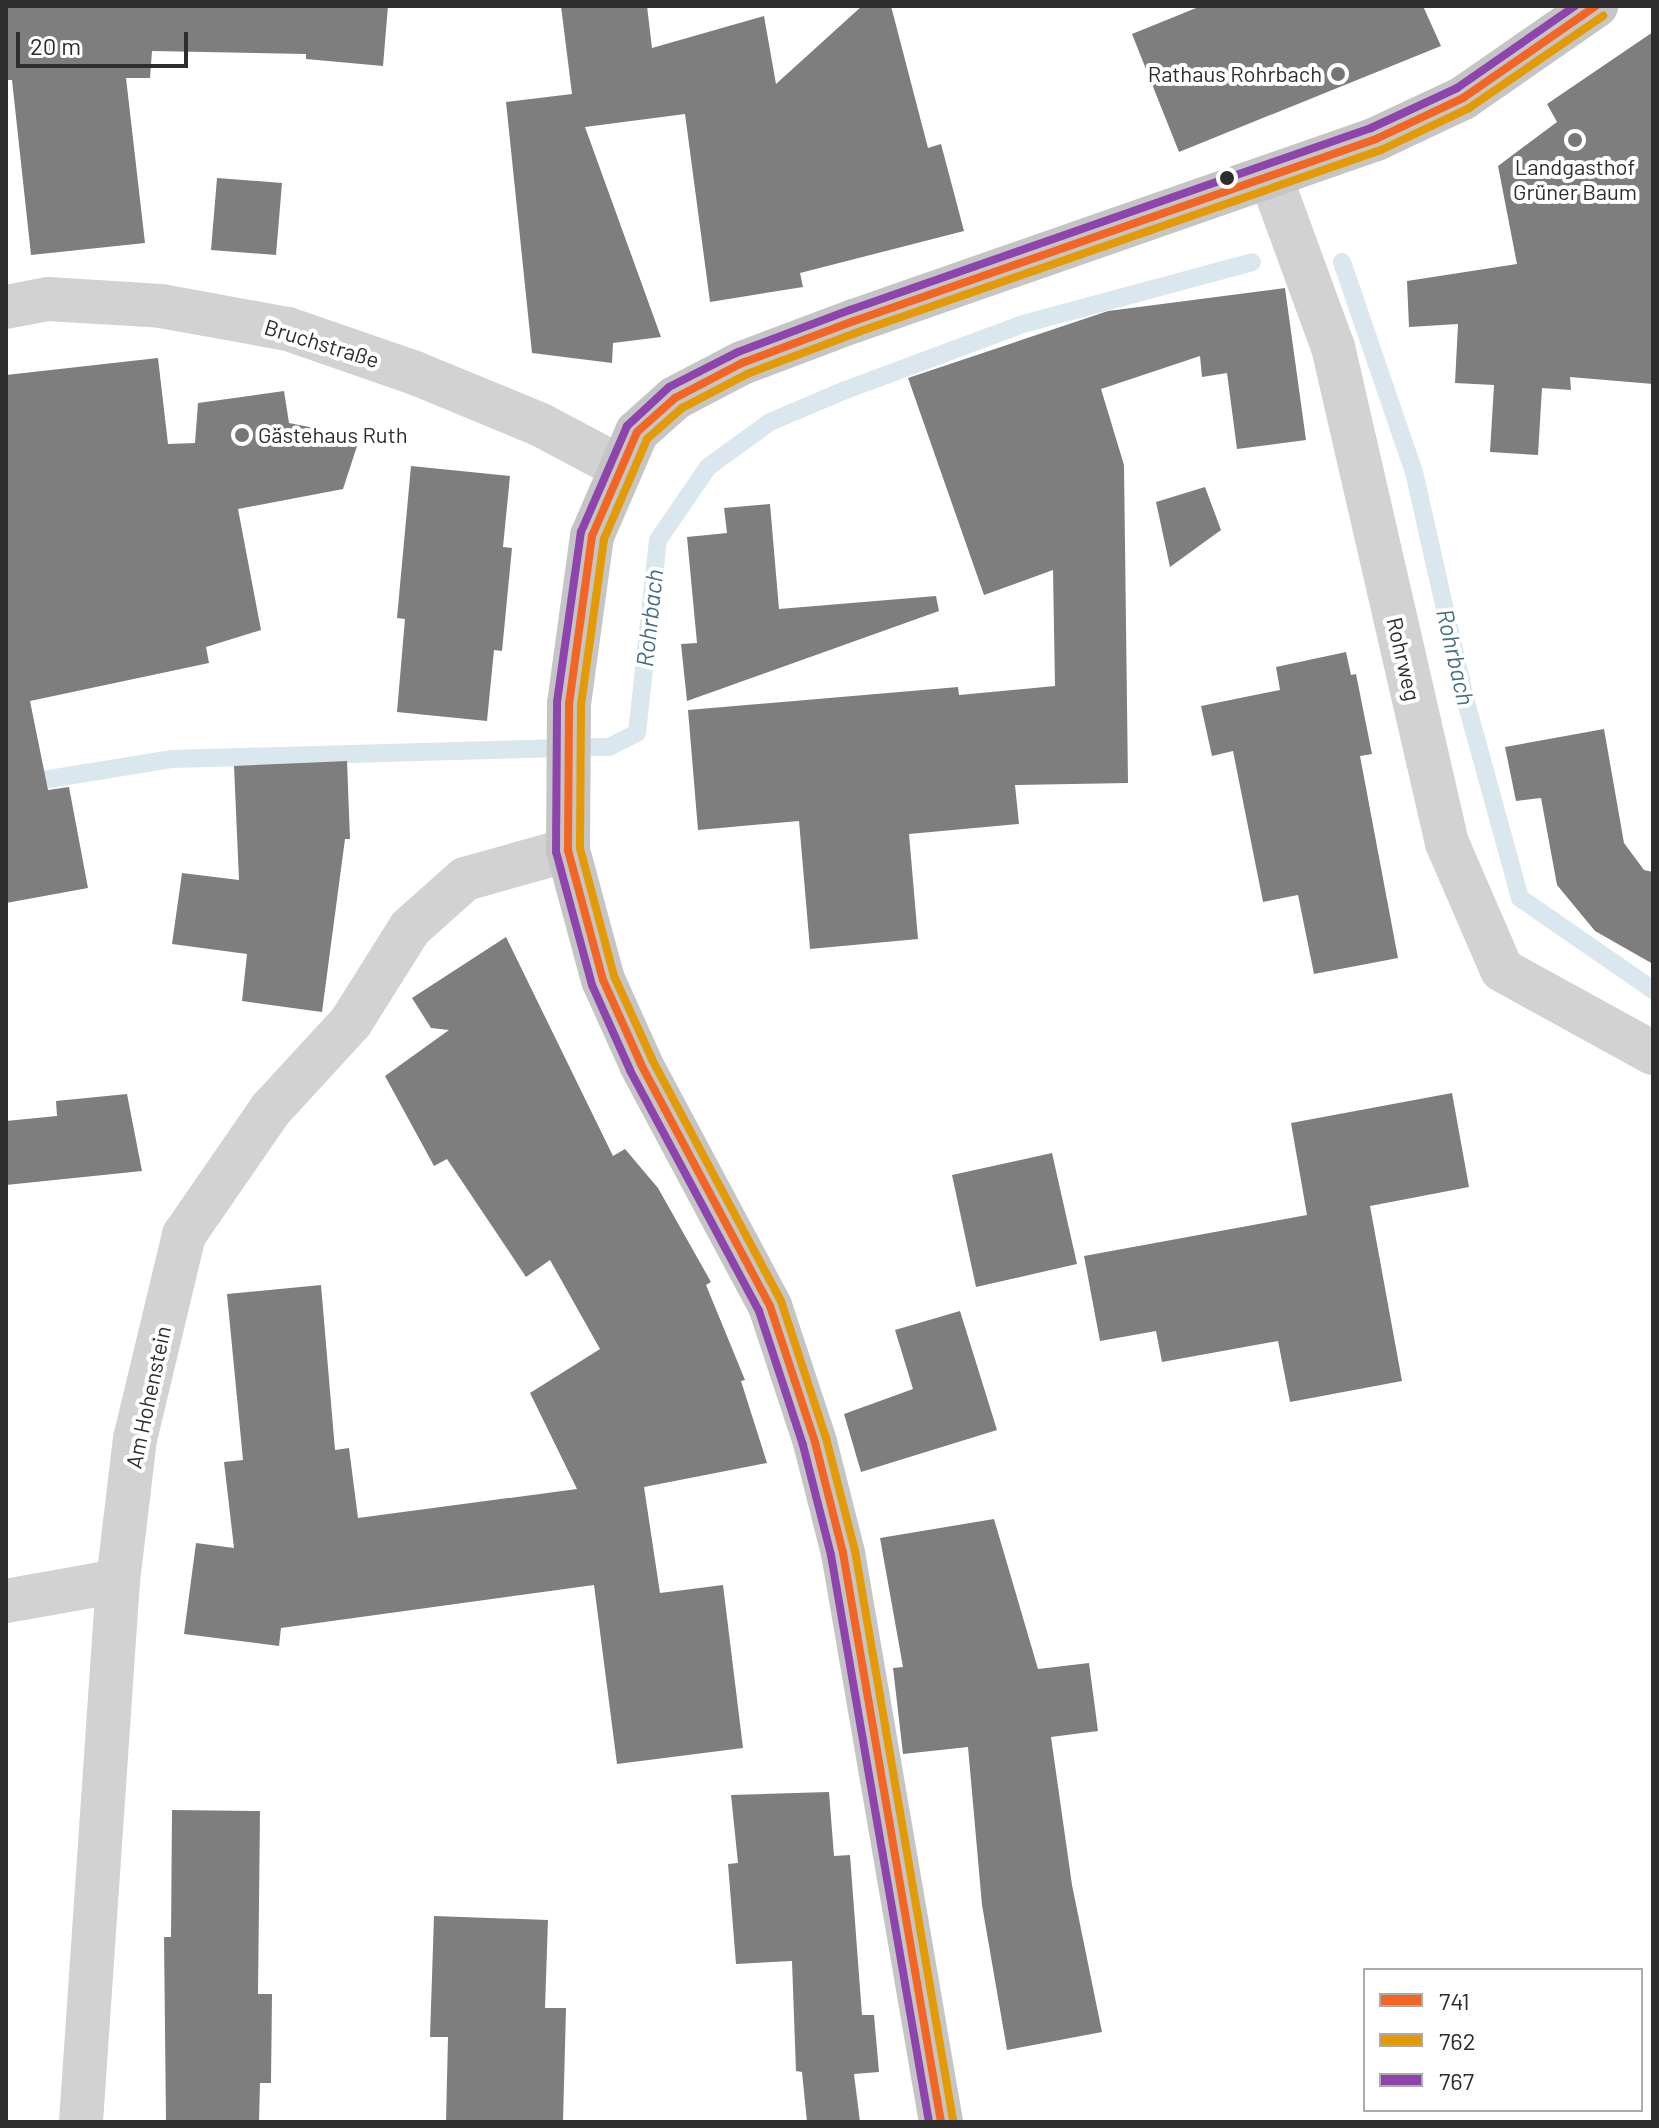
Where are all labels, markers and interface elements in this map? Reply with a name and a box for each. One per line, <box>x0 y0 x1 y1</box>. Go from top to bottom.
scale bar <box>20 16 192 66</box>
text: 20 m <box>30 31 81 60</box>
place label: Rathaus Rohrbach <box>1148 61 1322 87</box>
marker: Rathaus Rohrbach <box>1329 65 1347 83</box>
marker: Landgasthof Grüner Baum <box>1566 131 1584 149</box>
place label: Landgasthof Grüner Baum <box>1513 153 1637 204</box>
unlabelled marker <box>1219 170 1235 186</box>
street label: Bruchstraße <box>261 313 383 373</box>
place label: Gästehaus Ruth <box>258 422 408 448</box>
marker: Gästehaus Ruth <box>233 426 251 444</box>
water label: Rohrbach <box>630 568 668 668</box>
water label: Rohrbach <box>1431 606 1481 708</box>
street label: Rohrweg <box>1382 615 1426 703</box>
street label: Am Hohenstein <box>120 1323 176 1471</box>
legend <box>1363 1968 1643 2112</box>
text: 741 <box>1439 1986 1470 2015</box>
text: 762 <box>1439 2026 1476 2055</box>
text: 767 <box>1439 2066 1474 2095</box>

